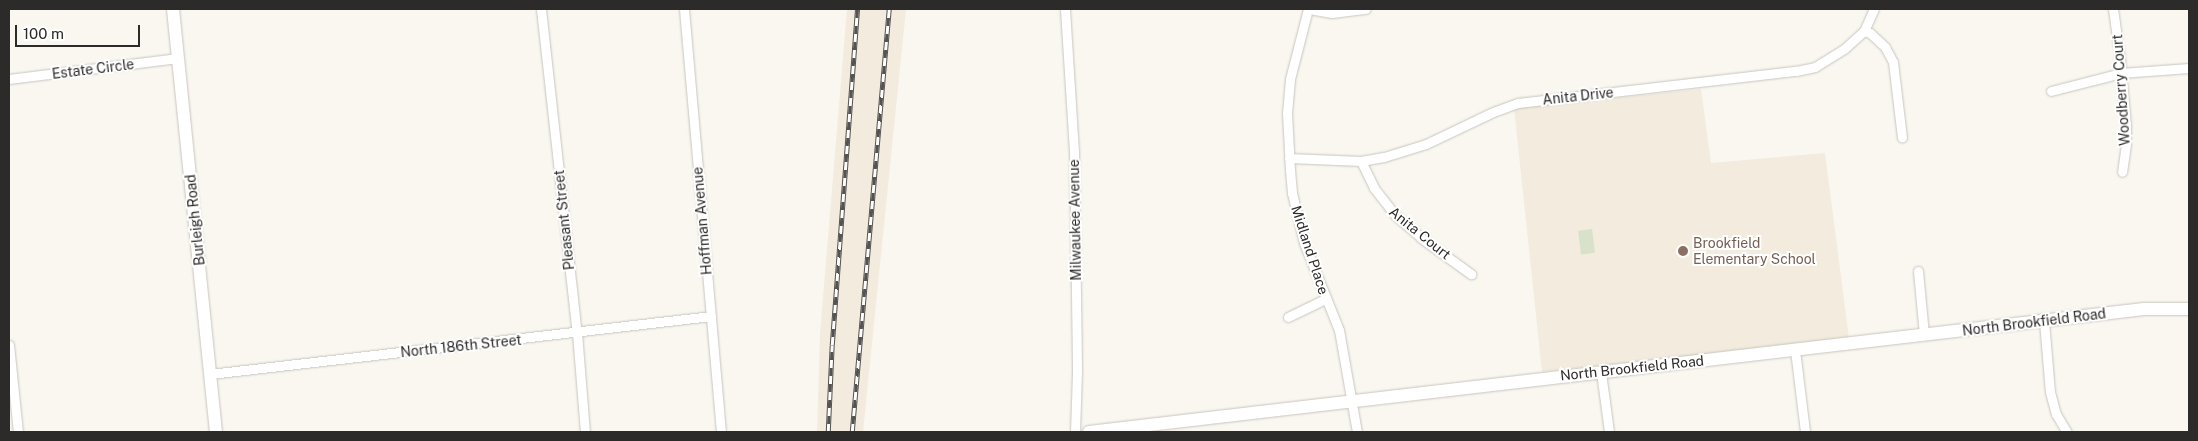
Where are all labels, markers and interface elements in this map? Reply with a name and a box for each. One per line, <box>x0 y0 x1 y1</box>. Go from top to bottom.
scale bar <box>18 15 142 47</box>
text: 100 m <box>23 25 64 42</box>
street label: Woodberry Court <box>2109 34 2133 146</box>
street label: Estate Circle <box>51 56 135 82</box>
street label: Anita Drive <box>1542 84 1614 108</box>
street label: Milwaukee Avenue <box>1066 159 1084 281</box>
street label: Hoffman Avenue <box>689 166 715 276</box>
street label: Pleasant Street <box>550 169 578 271</box>
street label: Burleigh Road <box>182 174 208 266</box>
street label: Midland Place <box>1288 203 1332 297</box>
street label: Anita Court <box>1386 203 1454 263</box>
place label: Brookfield Elementary School <box>1693 235 1816 268</box>
marker: Brookfield Elementary School <box>1677 245 1689 257</box>
street label: North Brookfield Road <box>1961 305 2107 339</box>
street label: North 186th Street <box>400 331 522 361</box>
street label: North Brookfield Road <box>1559 352 1705 384</box>

